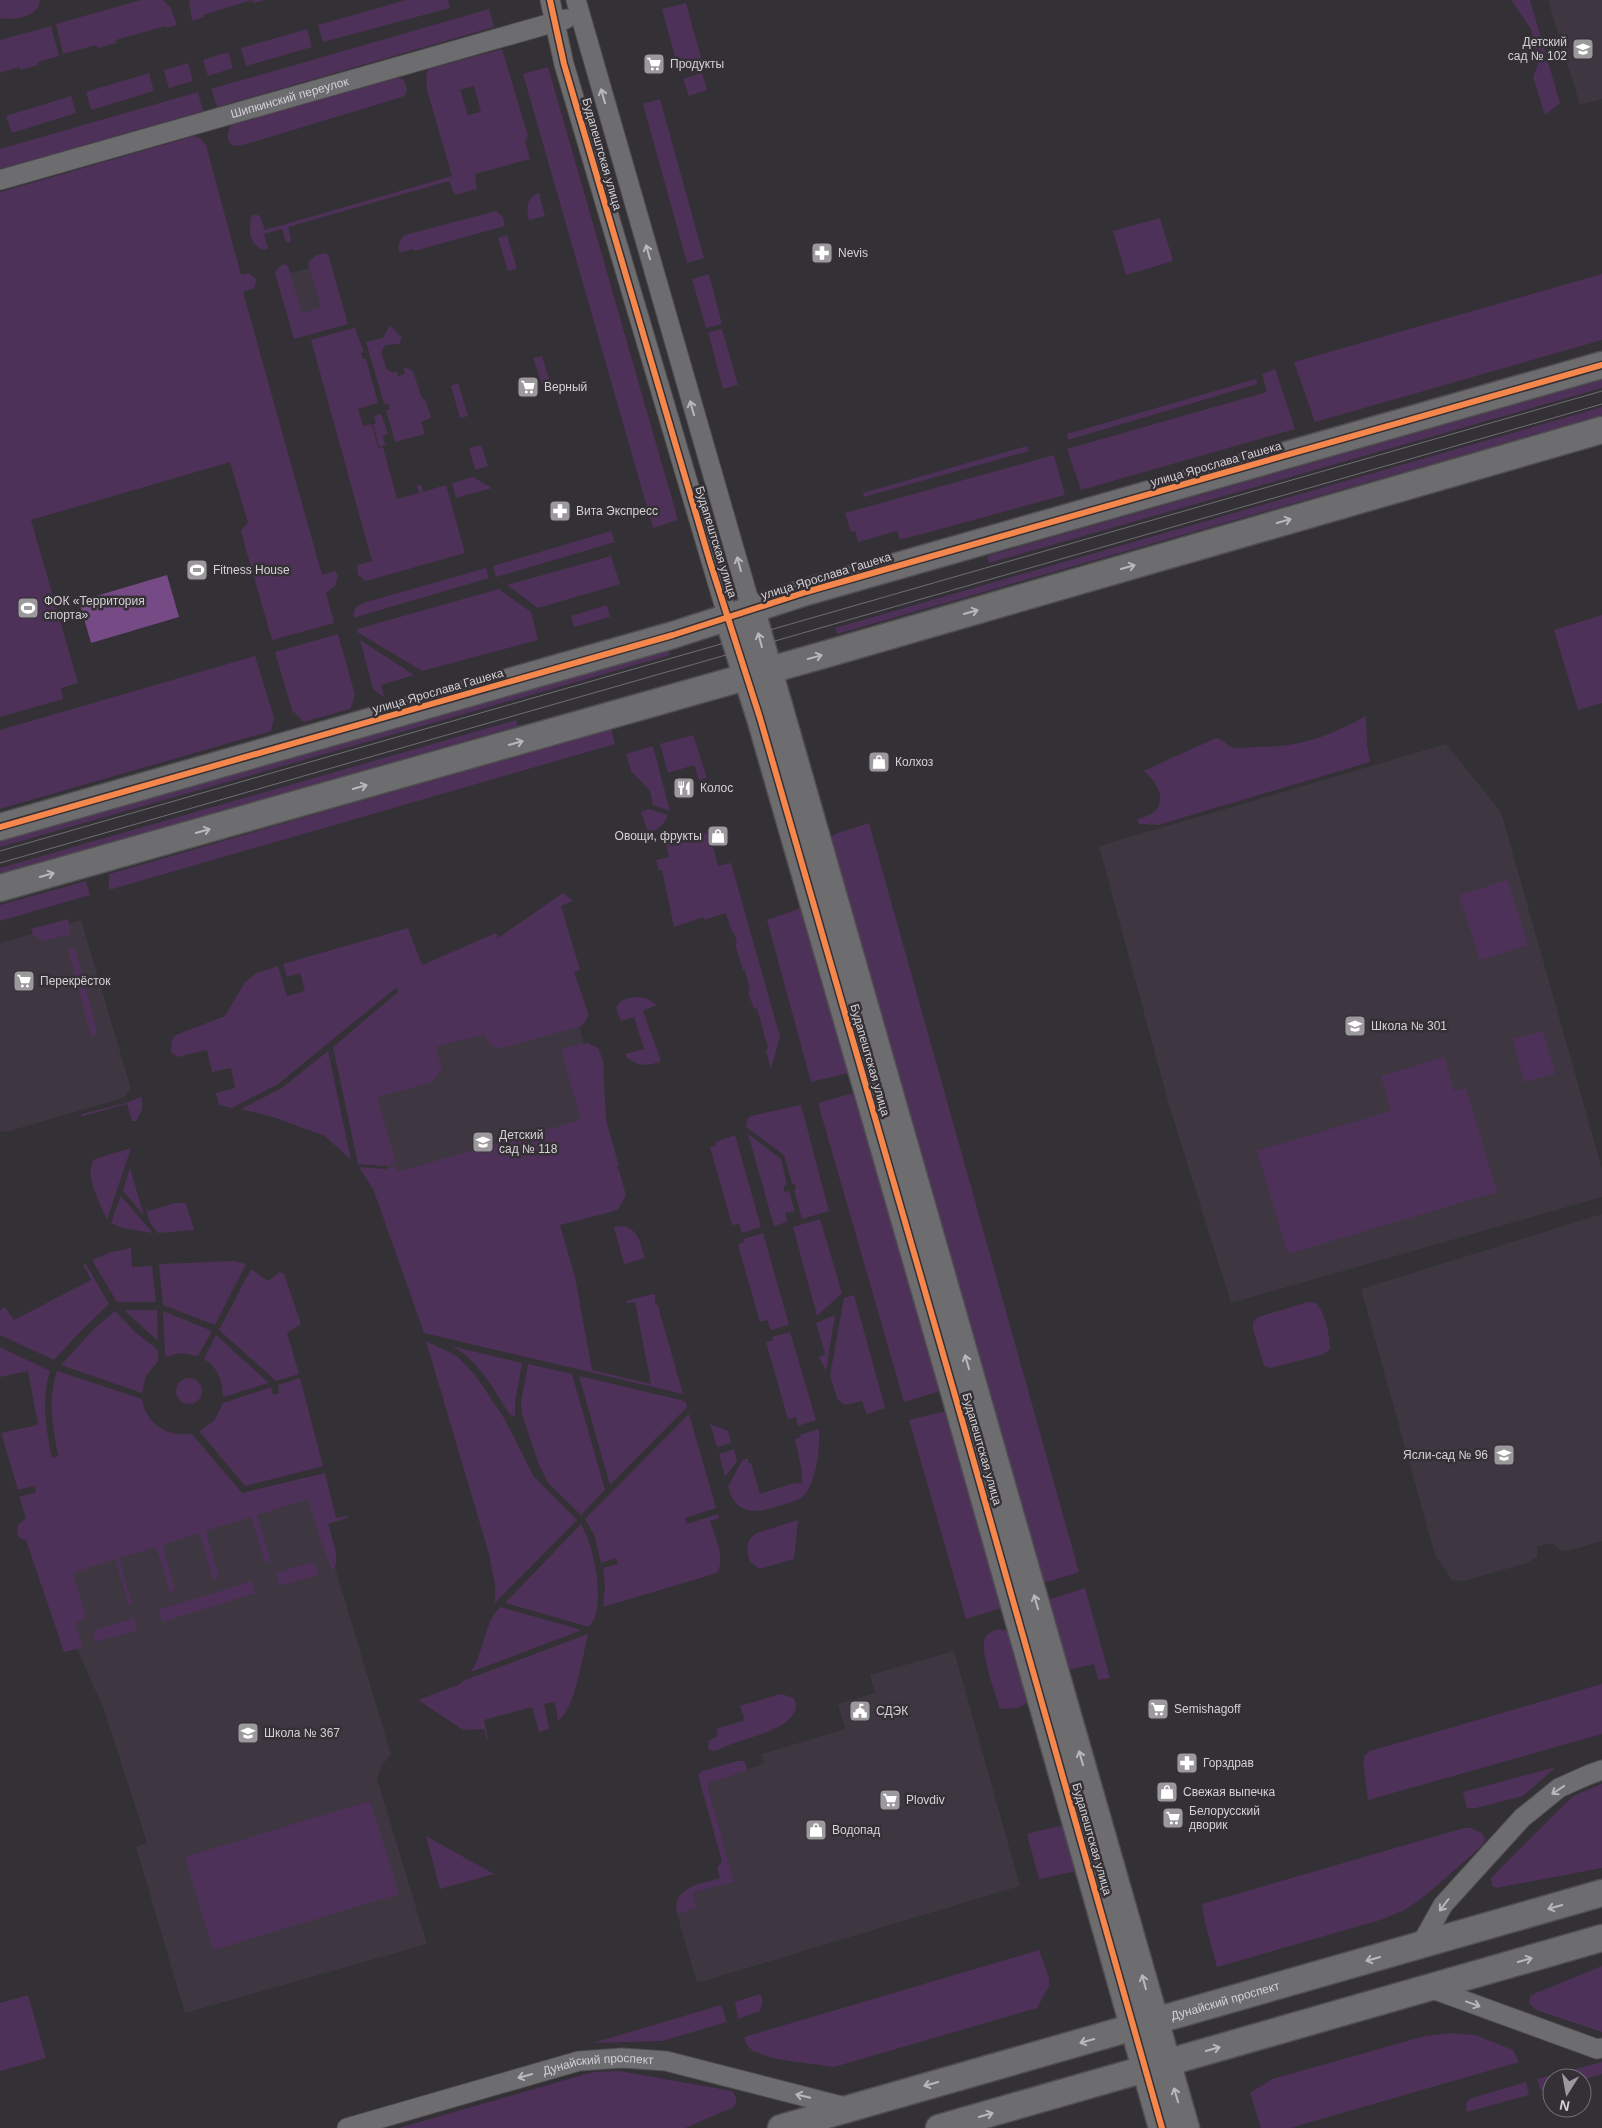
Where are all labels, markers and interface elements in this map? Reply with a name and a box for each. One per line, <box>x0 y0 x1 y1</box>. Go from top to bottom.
place label: Детский сад № 102 <box>1508 35 1567 63</box>
school or university icon: Детский сад № 102 <box>1571 37 1595 61</box>
supermarket icon: Продукты <box>642 52 666 76</box>
place label: Продукты <box>670 57 724 71</box>
street label: Шипкинский переулок <box>229 74 351 121</box>
one-way arrow <box>597 88 607 104</box>
street label: Будапештская улица <box>579 96 625 212</box>
pharmacy icon: Nevis <box>810 241 834 265</box>
one-way arrow <box>643 244 652 260</box>
place label: Nevis <box>838 246 868 260</box>
supermarket icon: Верный <box>516 375 540 399</box>
place label: Верный <box>544 380 587 394</box>
one-way arrow <box>687 401 697 417</box>
street label: улица Ярослава Гашека <box>1149 439 1283 489</box>
street label: Будапештская улица <box>692 484 740 600</box>
pharmacy icon: Вита Экспресс <box>548 499 572 523</box>
place label: Вита Экспресс <box>576 504 658 518</box>
one-way arrow <box>1275 516 1291 526</box>
street label: улица Ярослава Гашека <box>759 549 893 602</box>
one-way arrow <box>734 556 744 572</box>
sports icon: Fitness House <box>185 558 209 582</box>
one-way arrow <box>1119 561 1135 571</box>
place label: Fitness House <box>213 563 290 577</box>
place label: ФОК «Территория спорта» <box>44 594 145 622</box>
sports icon: ФОК «Территория спорта» <box>16 596 40 620</box>
one-way arrow <box>963 607 979 616</box>
one-way arrow <box>755 633 765 649</box>
one-way arrow <box>807 652 823 661</box>
street label: улица Ярослава Гашека <box>371 666 505 716</box>
one-way arrow <box>508 737 524 747</box>
shop icon: Колхоз <box>867 750 891 774</box>
place label: Колхоз <box>895 755 934 769</box>
restaurant icon: Колос <box>672 776 696 800</box>
one-way arrow <box>351 781 367 791</box>
place label: Колос <box>700 781 733 795</box>
shop icon: Овощи, фрукты <box>706 824 730 848</box>
one-way arrow <box>195 826 211 835</box>
place label: Овощи, фрукты <box>615 829 702 843</box>
one-way arrow <box>38 870 54 880</box>
supermarket icon: Перекрёсток <box>12 969 36 993</box>
place label: Перекрёсток <box>40 974 111 988</box>
street label: Будапештская улица <box>847 1002 893 1118</box>
school or university icon: Школа № 301 <box>1343 1014 1367 1038</box>
place label: Школа № 301 <box>1371 1019 1447 1033</box>
place label: Детский сад № 118 <box>499 1128 558 1156</box>
school or university icon: Детский сад № 118 <box>471 1130 495 1154</box>
one-way arrow <box>962 1354 972 1370</box>
street label: Будапештская улица <box>959 1391 1005 1507</box>
school or university icon: Ясли-сад № 96 <box>1492 1443 1516 1467</box>
place label: Ясли-сад № 96 <box>1403 1448 1488 1462</box>
one-way arrow <box>1031 1595 1041 1611</box>
supermarket icon: Semishagoff <box>1146 1697 1170 1721</box>
public building icon: СДЭК <box>848 1699 872 1723</box>
place label: Semishagoff <box>1174 1702 1241 1716</box>
place label: СДЭК <box>876 1704 908 1718</box>
school or university icon: Школа № 367 <box>236 1721 260 1745</box>
place label: Школа № 367 <box>264 1726 340 1740</box>
one-way arrow <box>1075 1751 1085 1767</box>
pharmacy icon: Горздрав <box>1175 1751 1199 1775</box>
place label: Горздрав <box>1203 1756 1254 1770</box>
shop icon: Свежая выпечка <box>1155 1780 1179 1804</box>
street label: Будапештская улица <box>1069 1781 1115 1897</box>
place label: Свежая выпечка <box>1183 1785 1276 1799</box>
one-way arrow <box>1551 1785 1565 1795</box>
supermarket icon: Plovdiv <box>878 1788 902 1812</box>
place label: Plovdiv <box>906 1793 945 1807</box>
place label: Белорусский дворик <box>1189 1804 1260 1832</box>
supermarket icon: Белорусский дворик <box>1161 1806 1185 1830</box>
shop icon: Водопад <box>804 1818 828 1842</box>
place label: Водопад <box>832 1823 880 1837</box>
one-way arrow <box>1439 1898 1449 1912</box>
one-way arrow <box>1548 1902 1564 1912</box>
one-way arrow <box>1516 1954 1532 1964</box>
one-way arrow <box>1365 1955 1381 1964</box>
one-way arrow <box>1139 1974 1149 1990</box>
street label: Дунайский проспект <box>1169 1979 1282 2023</box>
one-way arrow <box>1465 2000 1480 2009</box>
one-way arrow <box>1080 2037 1096 2046</box>
one-way arrow <box>1205 2044 1221 2054</box>
street label: Дунайский проспект <box>541 2051 655 2078</box>
north arrow <box>1542 2068 1592 2118</box>
one-way arrow <box>517 2072 533 2082</box>
one-way arrow <box>923 2080 939 2090</box>
one-way arrow <box>1171 2088 1181 2104</box>
one-way arrow <box>795 2091 811 2100</box>
text: N <box>1558 2097 1571 2115</box>
one-way arrow <box>978 2109 994 2119</box>

